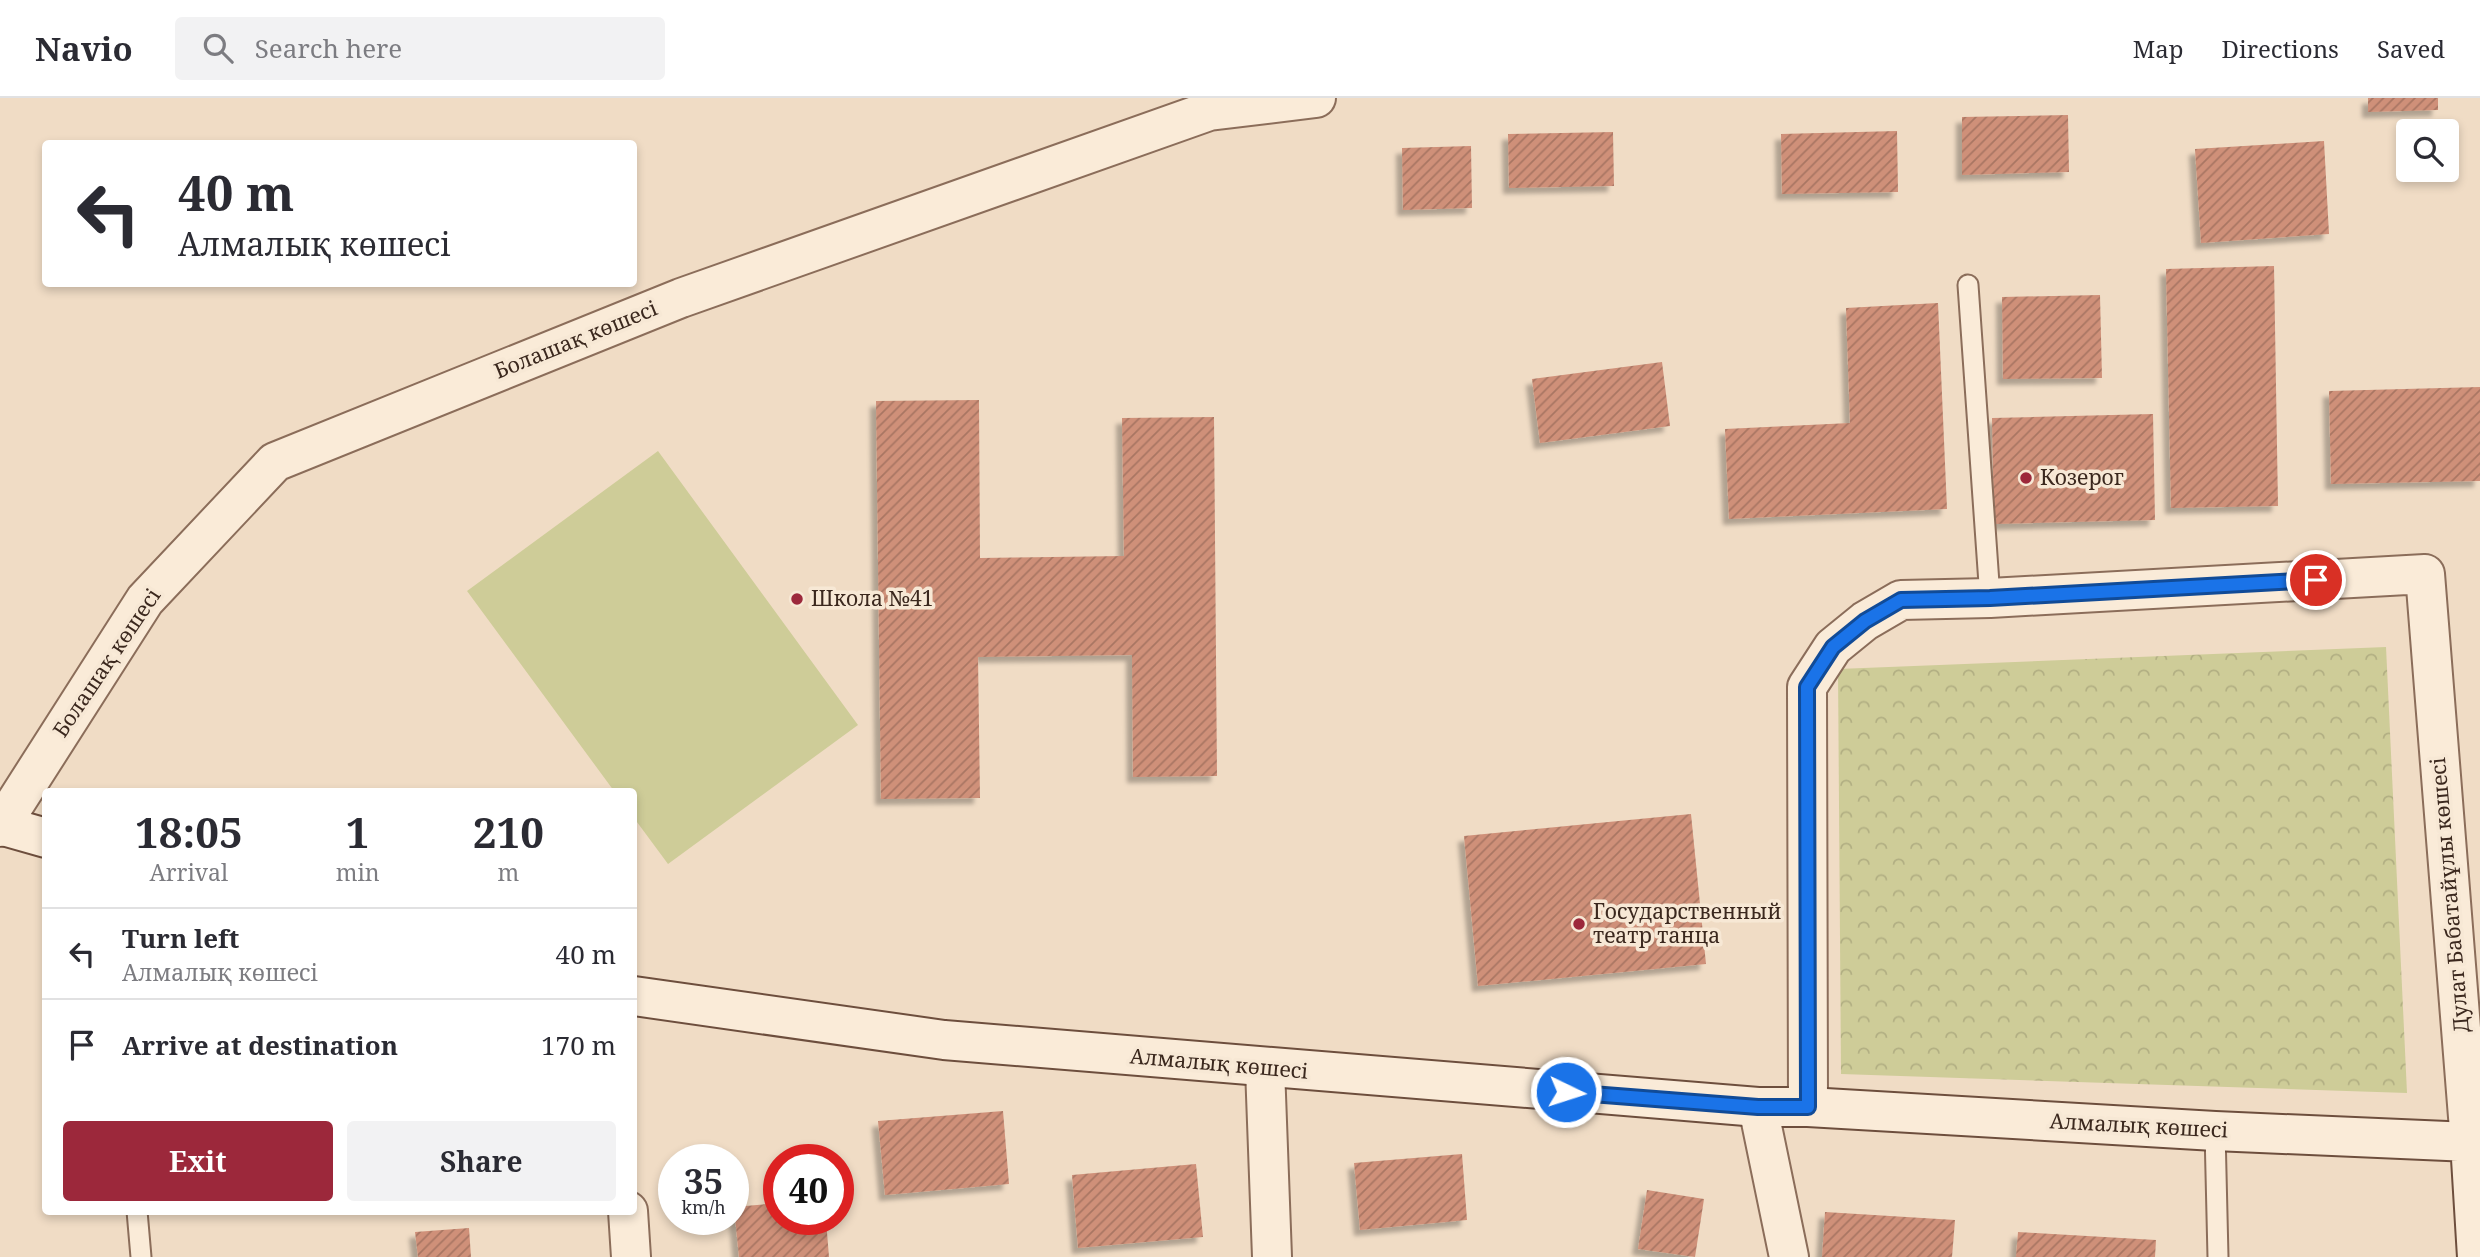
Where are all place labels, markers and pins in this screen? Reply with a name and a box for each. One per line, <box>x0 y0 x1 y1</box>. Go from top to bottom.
place label: Козерог <box>2040 463 2124 491</box>
marker: Козерог <box>2018 470 2034 486</box>
pin <box>2286 550 2346 610</box>
place label: Школа №41 <box>811 584 933 612</box>
marker: Школа №41 <box>789 591 805 607</box>
place label: Государственный театр танца <box>1593 897 1781 949</box>
marker: Государственный театр танца <box>1571 916 1587 932</box>

